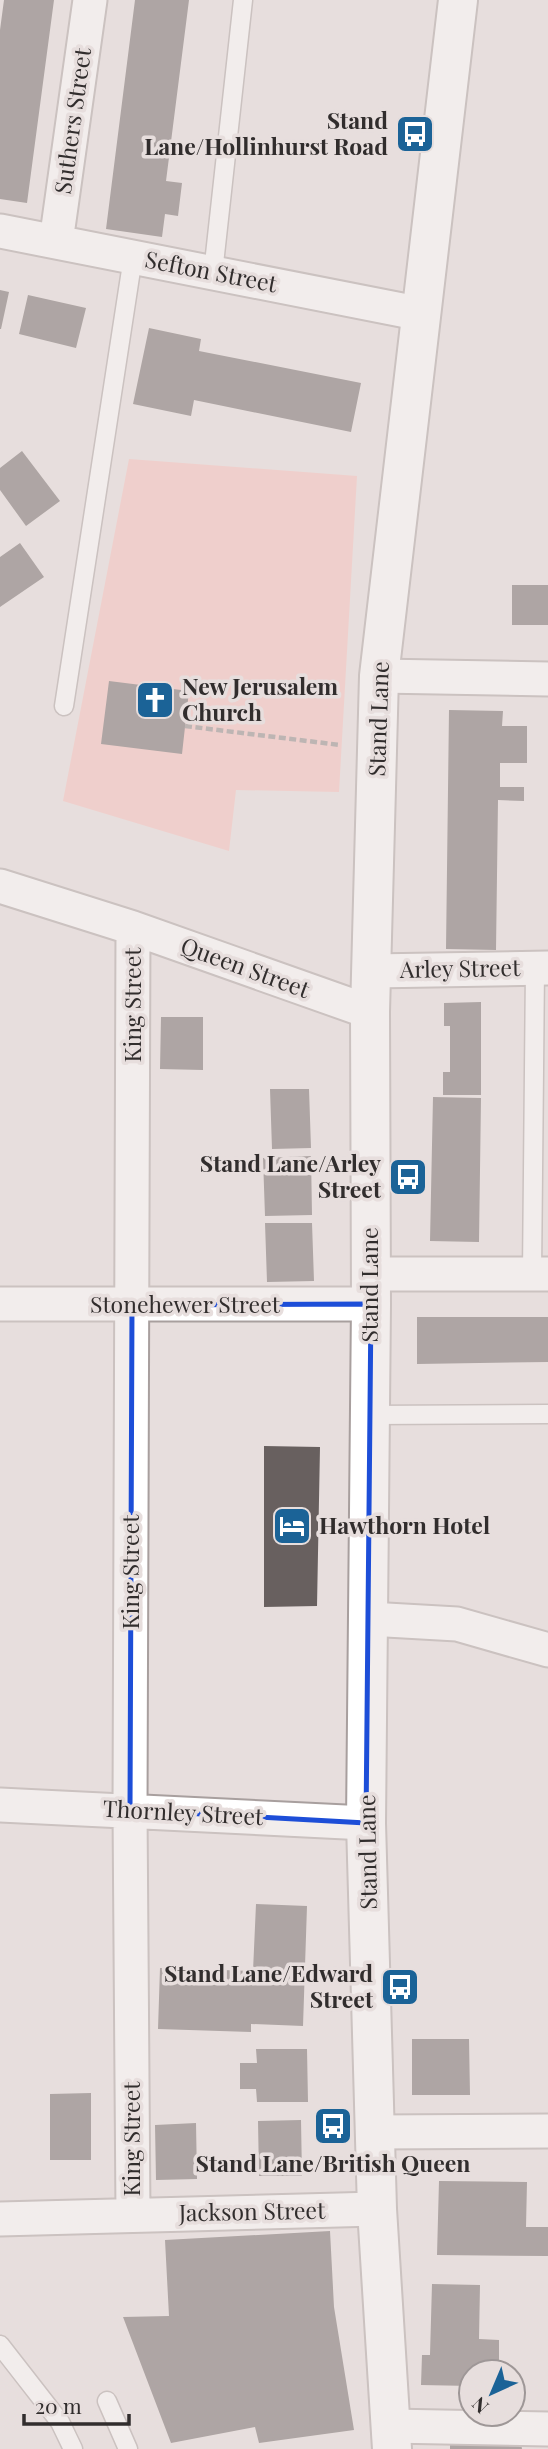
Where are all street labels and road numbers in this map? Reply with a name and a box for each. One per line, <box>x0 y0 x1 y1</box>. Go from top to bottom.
street label: Suthers Street <box>46 45 97 196</box>
street label: Sefton Street <box>143 243 281 299</box>
street label: Stand Lane <box>360 661 395 777</box>
street label: Queen Street <box>177 929 315 1005</box>
street label: King Street <box>116 947 147 1062</box>
street label: Arley Street <box>398 951 521 984</box>
street label: Stand Lane <box>353 1227 384 1343</box>
street label: Stonehewer Street <box>90 1288 281 1319</box>
street label: King Street <box>114 1514 145 1629</box>
street label: Thornley Street <box>102 1792 265 1831</box>
street label: Stand Lane <box>350 1794 383 1910</box>
street label: King Street <box>115 2081 146 2196</box>
street label: Jackson Street <box>178 2194 326 2227</box>

